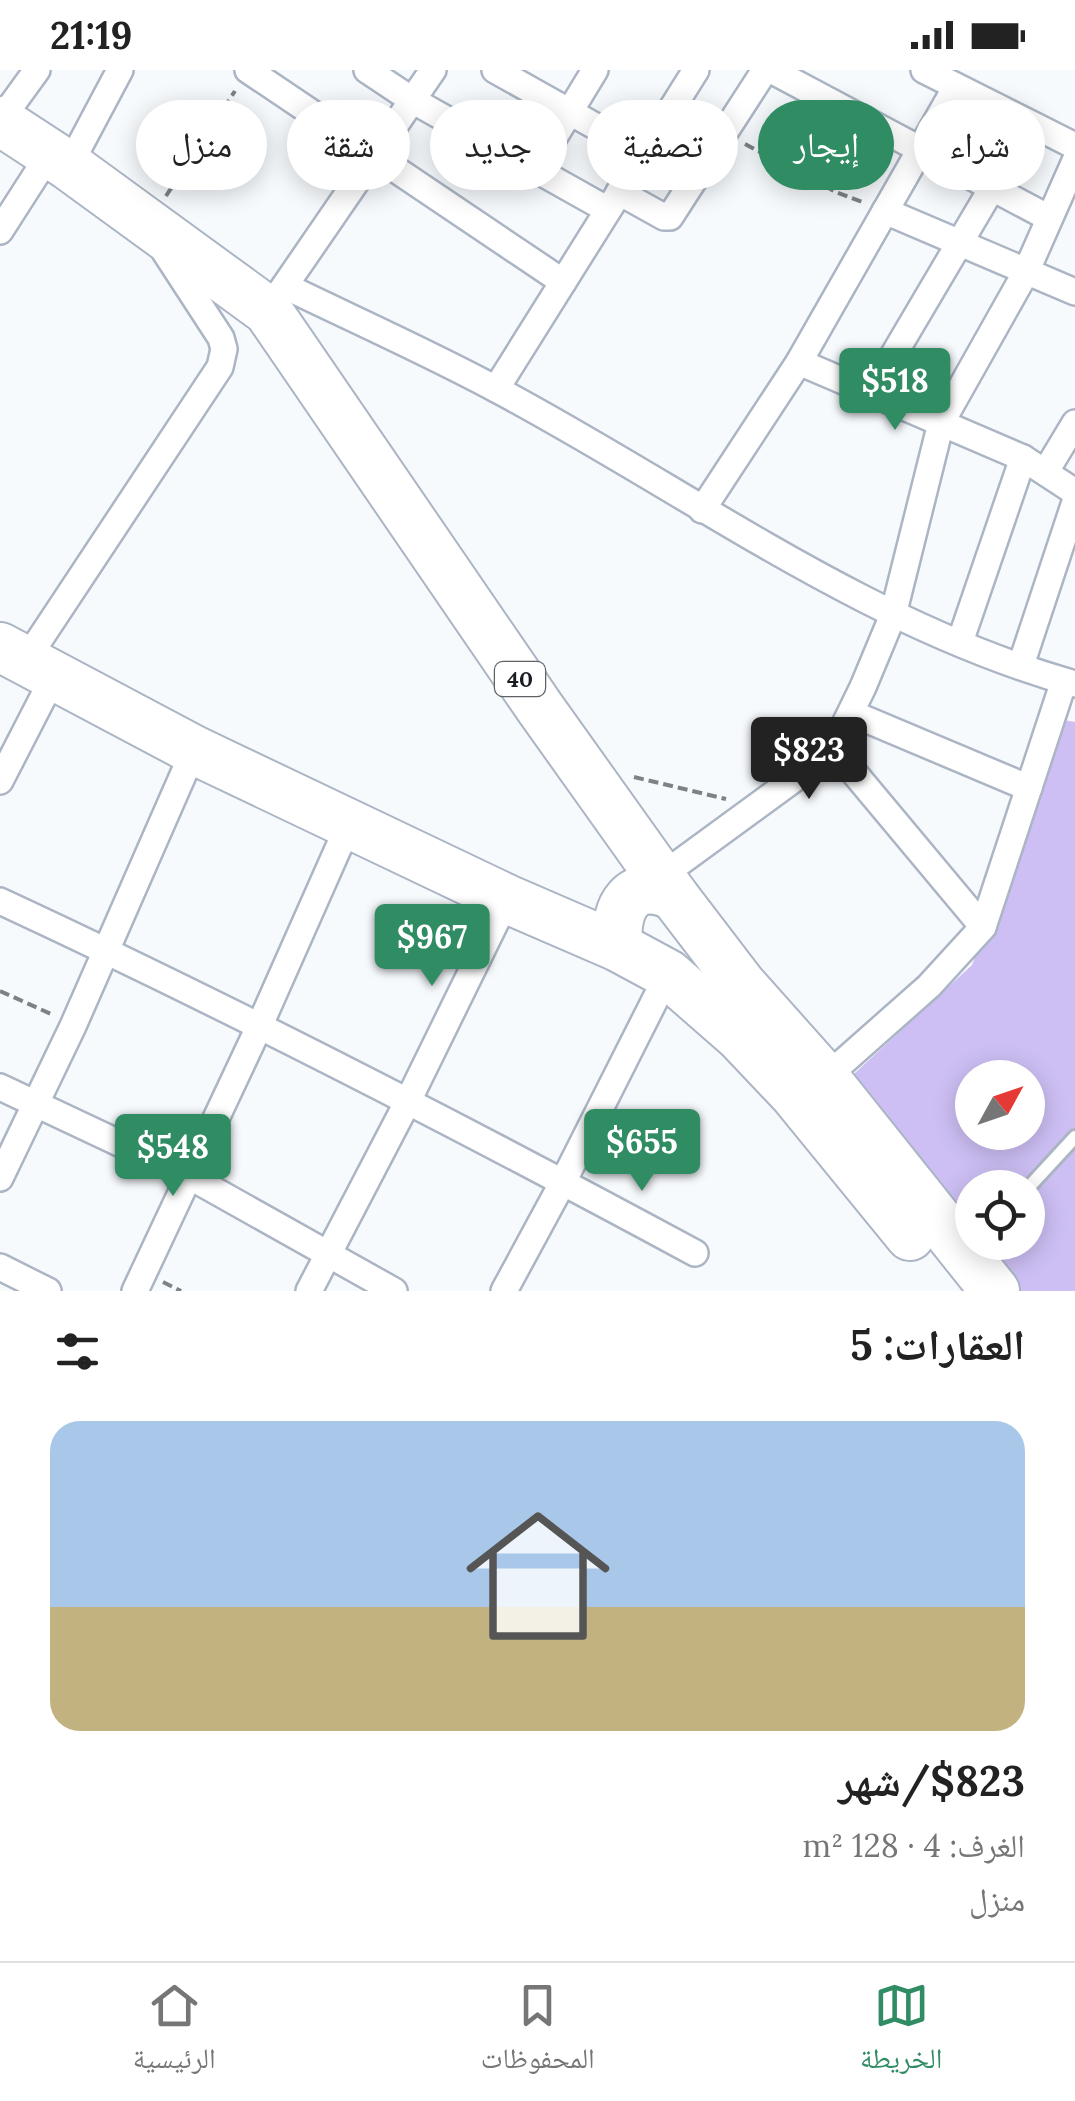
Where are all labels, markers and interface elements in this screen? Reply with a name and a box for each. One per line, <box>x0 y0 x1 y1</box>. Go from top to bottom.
text: 21:19 <box>50 11 133 59</box>
chip: منزل <box>136 100 267 190</box>
chip: شقة <box>287 100 410 190</box>
chip: جديد <box>430 100 567 190</box>
chip: تصفية <box>587 100 738 190</box>
chip: إيجار <box>758 100 894 190</box>
chip: شراء <box>914 100 1045 190</box>
pin: $518 <box>836 348 954 433</box>
text: $518 <box>861 360 929 401</box>
road number: 40 <box>495 662 545 696</box>
pin: $823 <box>750 717 868 802</box>
text: $823 <box>773 729 845 770</box>
pin: $967 <box>373 904 491 989</box>
text: $967 <box>397 916 467 957</box>
north arrow <box>955 1060 1045 1150</box>
map controls <box>955 1060 1045 1260</box>
pin: $655 <box>583 1109 701 1194</box>
pin: $548 <box>114 1114 232 1199</box>
text: $655 <box>606 1121 678 1162</box>
text: $548 <box>137 1126 209 1167</box>
button: locate <box>955 1170 1045 1260</box>
text: العقارات: 5 <box>850 1318 1025 1372</box>
icon: filters <box>50 1324 105 1379</box>
icon: home <box>448 1486 628 1666</box>
text: $823/شهر <box>838 1754 1025 1808</box>
text: الغرف: 4 · 128 m² <box>802 1825 1025 1866</box>
text: منزل <box>969 1879 1025 1920</box>
tab: الرئيسية <box>133 1978 216 2086</box>
tab: المحفوظات <box>481 1978 595 2086</box>
tab: الخريطة <box>860 1978 942 2086</box>

